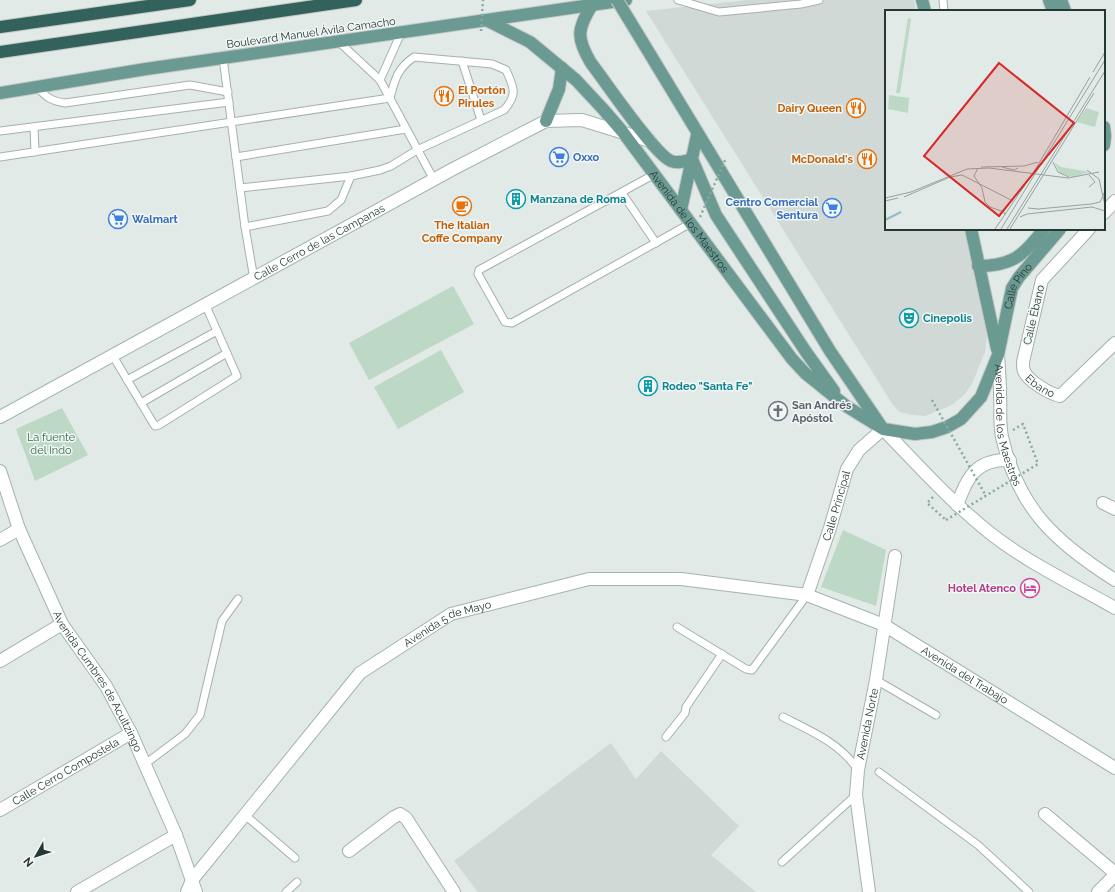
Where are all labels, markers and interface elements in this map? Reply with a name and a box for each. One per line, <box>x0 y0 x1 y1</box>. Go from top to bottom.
inset map <box>885 10 1105 230</box>
street label: Boulevard Manuel Ávila Camacho <box>225 14 397 51</box>
place label: El Portón Pirules <box>458 84 506 110</box>
restaurant icon: El Portón Pirules <box>433 85 455 107</box>
restaurant icon: Dairy Queen <box>845 97 867 119</box>
place label: Dairy Queen <box>777 102 842 115</box>
supermarket icon: Oxxo <box>548 146 570 168</box>
restaurant icon: McDonald's <box>856 148 878 170</box>
place label: Oxxo <box>573 151 600 164</box>
place label: McDonald's <box>791 153 854 166</box>
street label: Avenida de los Maestros <box>647 168 732 275</box>
building icon: Manzana de Roma <box>505 188 527 210</box>
place label: Manzana de Roma <box>530 193 626 206</box>
cafe icon: The Italian Coffe Company <box>451 195 473 217</box>
place label: Centro Comercial Sentura <box>726 196 819 222</box>
supermarket icon: Centro Comercial Sentura <box>821 197 843 219</box>
street label: Calle Cerro de las Campanas <box>252 201 387 283</box>
supermarket icon: Walmart <box>107 208 129 230</box>
place label: Walmart <box>132 213 179 226</box>
place label: The Italian Coffe Company <box>422 219 502 245</box>
street label: Calle Pino <box>1001 260 1035 310</box>
street label: Calle Ébano <box>1020 283 1047 346</box>
theatre icon: Cinepolis <box>898 307 920 329</box>
place label: Cinepolis <box>923 312 973 325</box>
street label: Avenida de los Maestros <box>992 363 1024 488</box>
street label: Ebano <box>1023 372 1057 400</box>
building icon: Rodeo "Santa Fe" <box>637 375 659 397</box>
place label: Rodeo "Santa Fe" <box>662 380 752 393</box>
place label: San Andrés Apóstol <box>792 399 852 425</box>
church icon: San Andrés Apóstol <box>767 400 789 422</box>
park label: La fuente del Indo <box>27 431 76 457</box>
street label: Calle Principal <box>820 469 853 543</box>
hotel icon: Hotel Atenco <box>1019 577 1041 599</box>
place label: Hotel Atenco <box>948 582 1016 595</box>
street label: Avenida 5 de Mayo <box>401 597 493 650</box>
street label: Avenida Cumbres de Acultzingo <box>50 609 145 754</box>
street label: Avenida del Trabajo <box>919 643 1011 707</box>
street label: Avenida Norte <box>854 686 881 761</box>
street label: Calle Cerro Compostela <box>10 735 121 808</box>
north arrow <box>16 836 56 876</box>
text: N <box>21 855 36 869</box>

